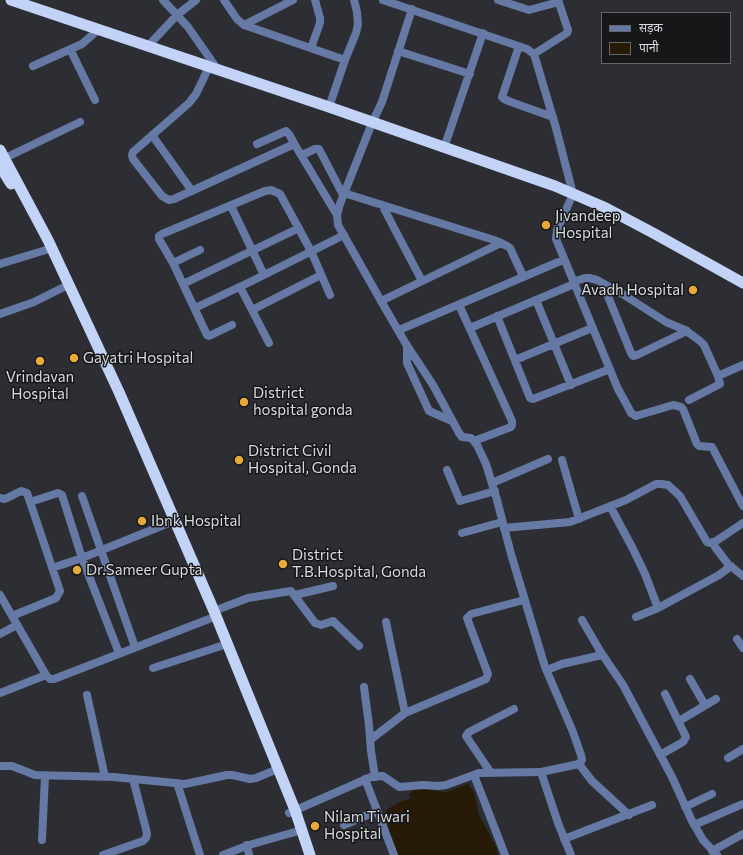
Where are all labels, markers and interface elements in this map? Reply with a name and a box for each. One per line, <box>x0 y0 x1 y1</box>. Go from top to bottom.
legend <box>601 12 731 64</box>
text: सड़क <box>639 20 663 34</box>
text: पानी <box>639 40 659 54</box>
place label: Jivandeep Hospital <box>555 207 621 242</box>
marker: Jivandeep Hospital <box>540 219 552 231</box>
place label: Avadh Hospital <box>581 281 684 299</box>
marker: Avadh Hospital <box>687 284 699 296</box>
place label: Gayatri Hospital <box>83 349 193 367</box>
marker: Gayatri Hospital <box>68 352 80 364</box>
marker: Vrindavan Hospital <box>34 355 46 367</box>
place label: Vrindavan Hospital <box>6 368 74 403</box>
place label: District hospital gonda <box>253 384 353 419</box>
marker: District hospital gonda <box>238 396 250 408</box>
place label: District Civil Hospital, Gonda <box>248 442 357 477</box>
marker: District Civil Hospital, Gonda <box>233 454 245 466</box>
place label: Ibnk Hospital <box>151 512 241 530</box>
marker: Ibnk Hospital <box>136 515 148 527</box>
place label: District T.B.Hospital, Gonda <box>292 546 426 581</box>
marker: District T.B.Hospital, Gonda <box>277 558 289 570</box>
place label: Dr.Sameer Gupta <box>86 561 202 579</box>
marker: Dr.Sameer Gupta <box>71 564 83 576</box>
place label: Nilam Tiwari Hospital <box>324 808 410 843</box>
marker: Nilam Tiwari Hospital <box>309 820 321 832</box>

